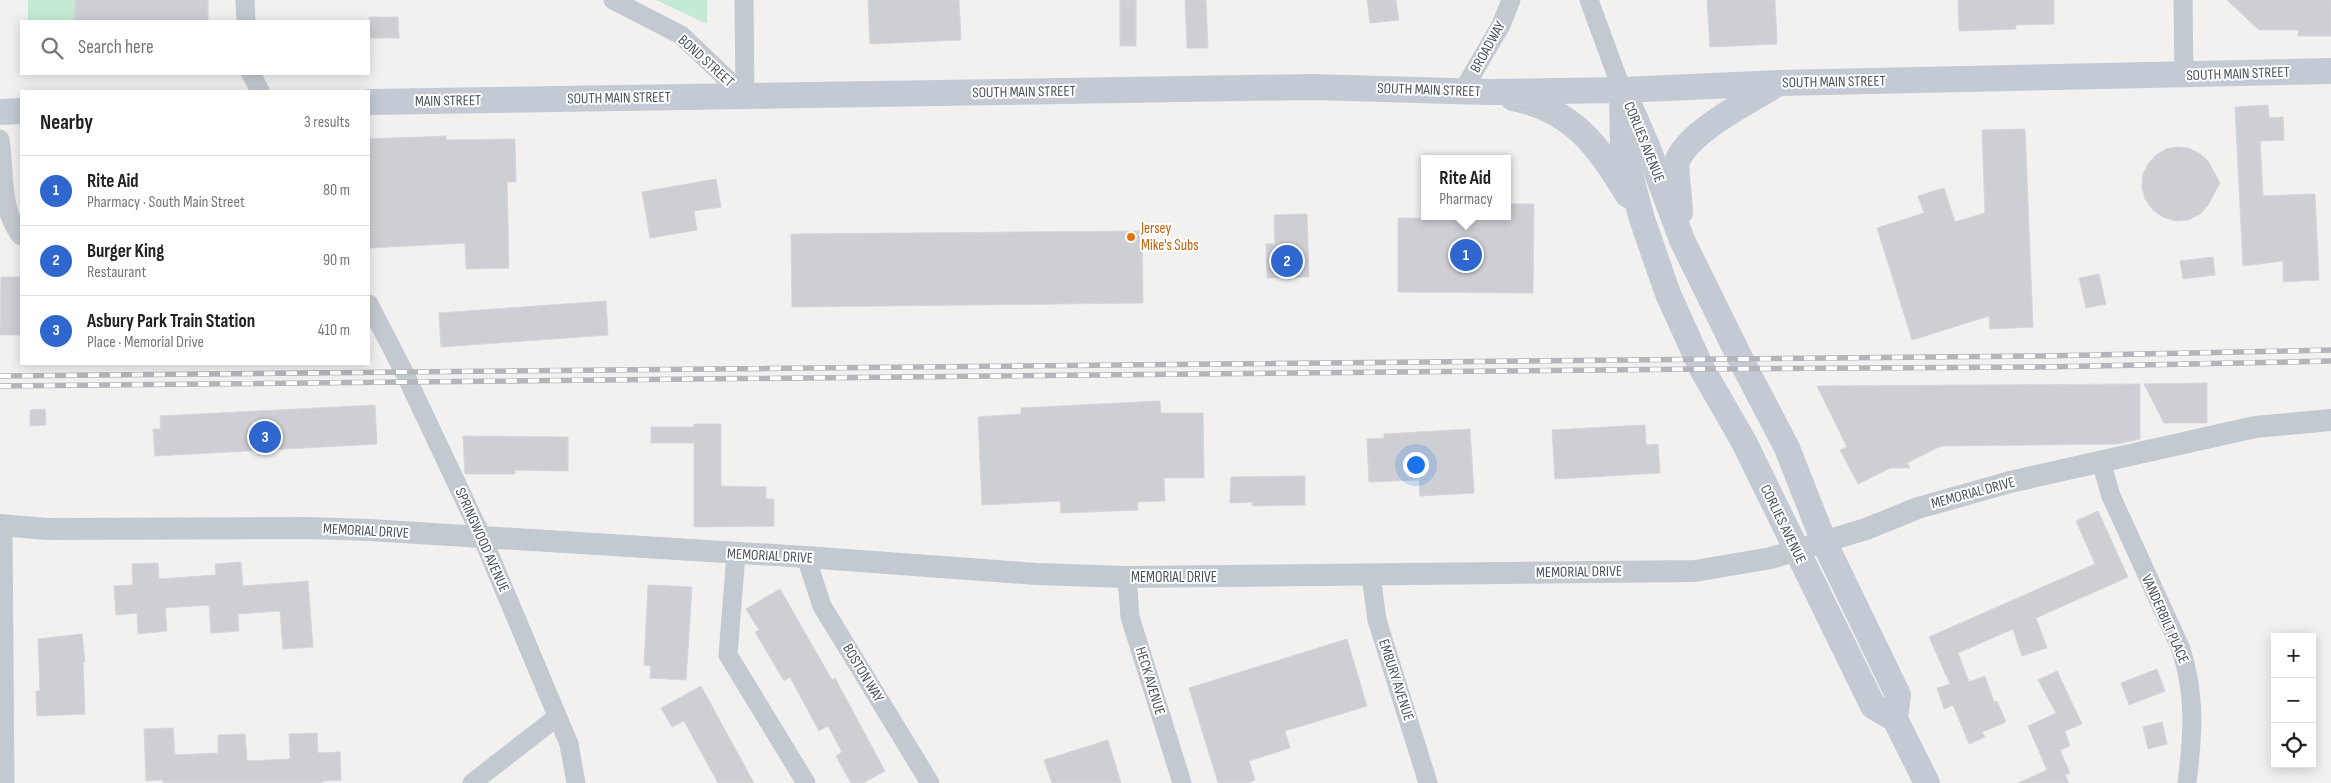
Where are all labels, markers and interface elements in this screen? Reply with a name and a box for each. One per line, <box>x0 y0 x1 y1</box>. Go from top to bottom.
street label: BROADWAY <box>1466 17 1510 76</box>
search box <box>20 20 370 75</box>
street label: BOND STREET <box>674 31 738 91</box>
icon: search <box>38 34 66 62</box>
text: Search here <box>78 36 154 59</box>
street label: SOUTH MAIN STREET <box>2186 63 2290 85</box>
street label: SOUTH MAIN STREET <box>1782 72 1886 92</box>
street label: SOUTH MAIN STREET <box>1377 79 1481 101</box>
street label: SOUTH MAIN STREET <box>972 82 1076 102</box>
street label: SOUTH MAIN STREET <box>567 88 671 108</box>
street label: MAIN STREET <box>415 91 481 111</box>
street label: CORLIES AVENUE <box>1619 99 1669 185</box>
text: Nearby <box>40 110 93 135</box>
text: 3 results <box>304 113 350 132</box>
popup <box>1421 155 1511 220</box>
text: Rite Aid <box>1439 167 1491 190</box>
text: Rite Aid <box>87 170 139 193</box>
text: 1 <box>53 181 59 200</box>
text: 80 m <box>323 181 350 200</box>
text: Pharmacy <box>1439 190 1493 209</box>
text: Pharmacy · South Main Street <box>87 193 245 212</box>
place label: Jersey Mike's Subs <box>1140 219 1199 255</box>
marker: Jersey Mike's Subs <box>1125 231 1137 243</box>
pin: 1 <box>1450 236 1482 274</box>
text: Burger King <box>87 240 164 263</box>
pin: 2 <box>1271 242 1303 280</box>
text: 2 <box>52 251 60 270</box>
text: 90 m <box>323 251 350 270</box>
text: Restaurant <box>87 263 146 282</box>
text: Asbury Park Train Station <box>87 310 255 333</box>
text: 3 <box>52 321 60 340</box>
text: 410 m <box>318 321 350 340</box>
text: Place · Memorial Drive <box>87 333 204 352</box>
pin: 3 <box>249 418 281 456</box>
your location <box>1403 452 1429 478</box>
street label: MEMORIAL DRIVE <box>1929 473 2017 513</box>
street label: CORLIES AVENUE <box>1756 482 1810 566</box>
street label: SPRINGWOOD AVENUE <box>451 485 513 595</box>
street label: MEMORIAL DRIVE <box>323 519 409 543</box>
street label: MEMORIAL DRIVE <box>727 544 813 568</box>
street label: MEMORIAL DRIVE <box>1536 562 1622 582</box>
street label: MEMORIAL DRIVE <box>1131 568 1217 587</box>
street label: VANDERBILT PLACE <box>2137 572 2193 666</box>
map controls <box>2271 633 2316 768</box>
button: + <box>2271 633 2316 678</box>
street label: EMBURY AVENUE <box>1374 637 1418 723</box>
street label: BOSTON WAY <box>838 640 888 706</box>
street label: HECK AVENUE <box>1131 645 1169 717</box>
button: − <box>2271 678 2316 723</box>
button: locate <box>2271 723 2316 768</box>

